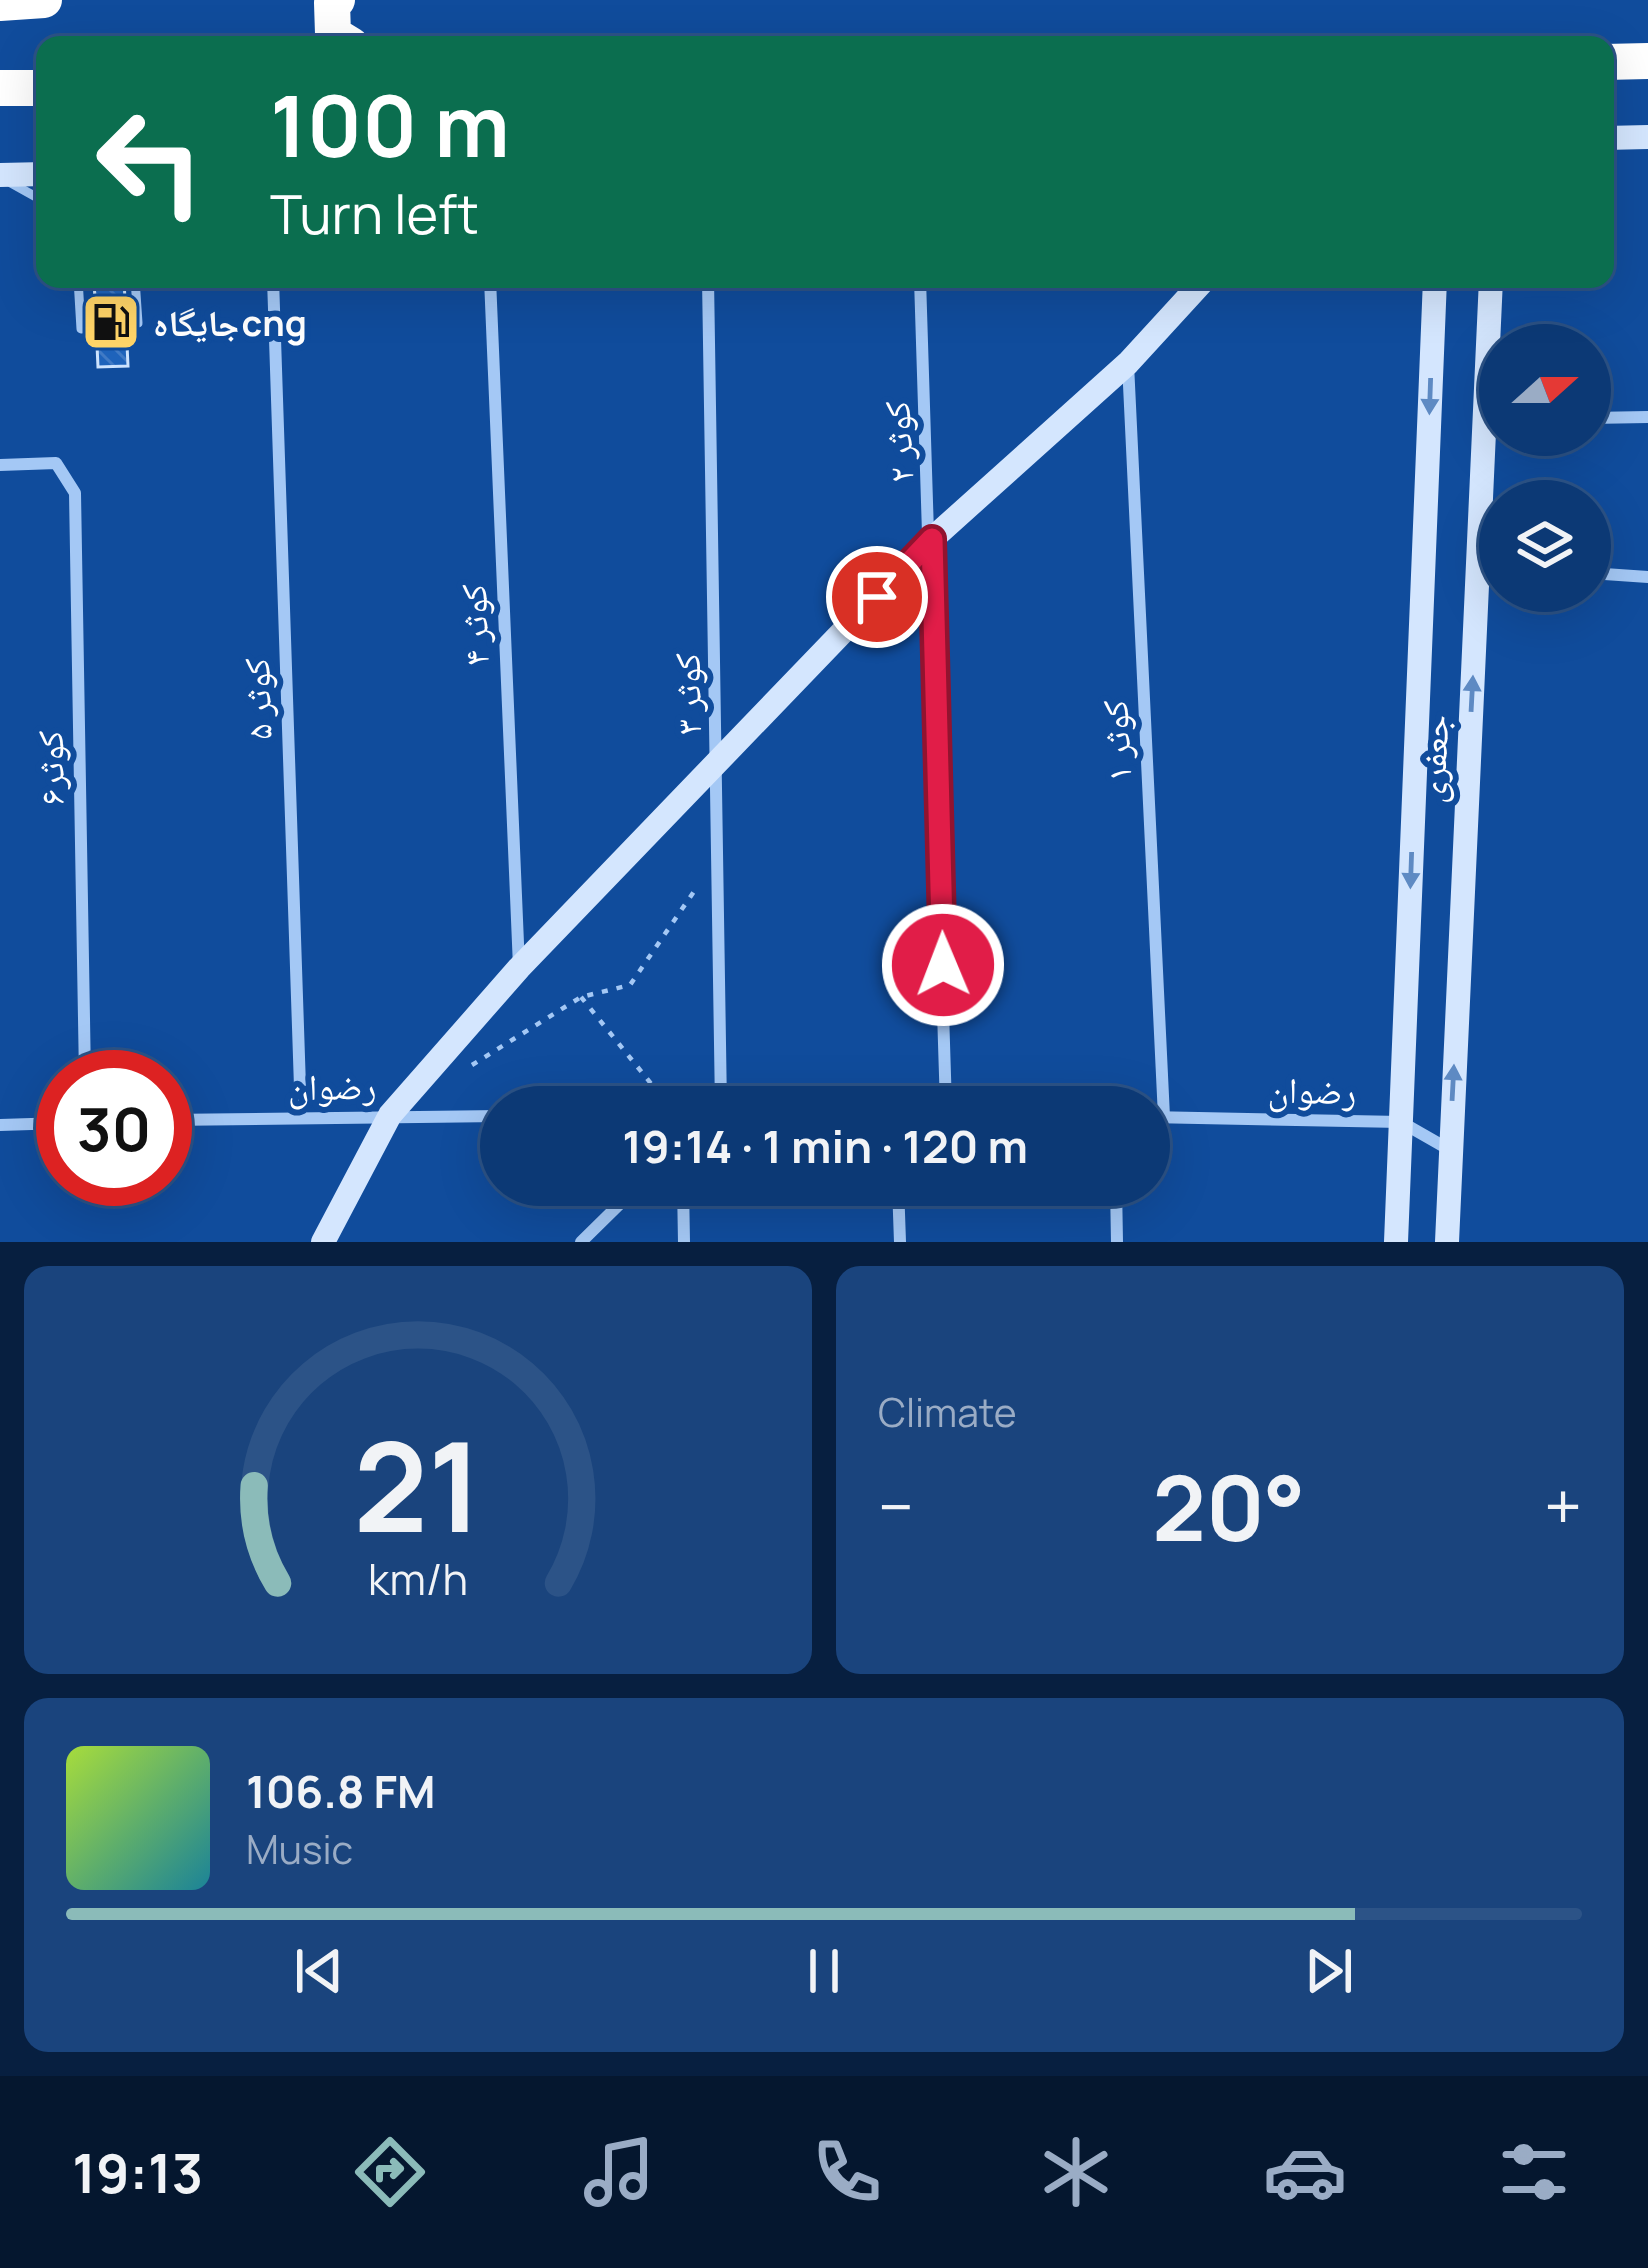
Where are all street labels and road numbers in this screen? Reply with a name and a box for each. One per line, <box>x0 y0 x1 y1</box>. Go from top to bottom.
street label: کوثر ۲ <box>871 400 925 484</box>
street label: کوثر ۴ <box>448 583 500 667</box>
street label: کوثر ۳ <box>662 652 712 735</box>
street label: کوثر ۵ <box>231 657 283 741</box>
street label: کوثر ۱ <box>1089 699 1143 783</box>
street label: جعفری <box>1406 714 1460 804</box>
street label: کوثر۶ <box>25 730 75 806</box>
street label: رضوان <box>287 1061 377 1111</box>
street label: رضوان <box>1267 1065 1357 1115</box>

